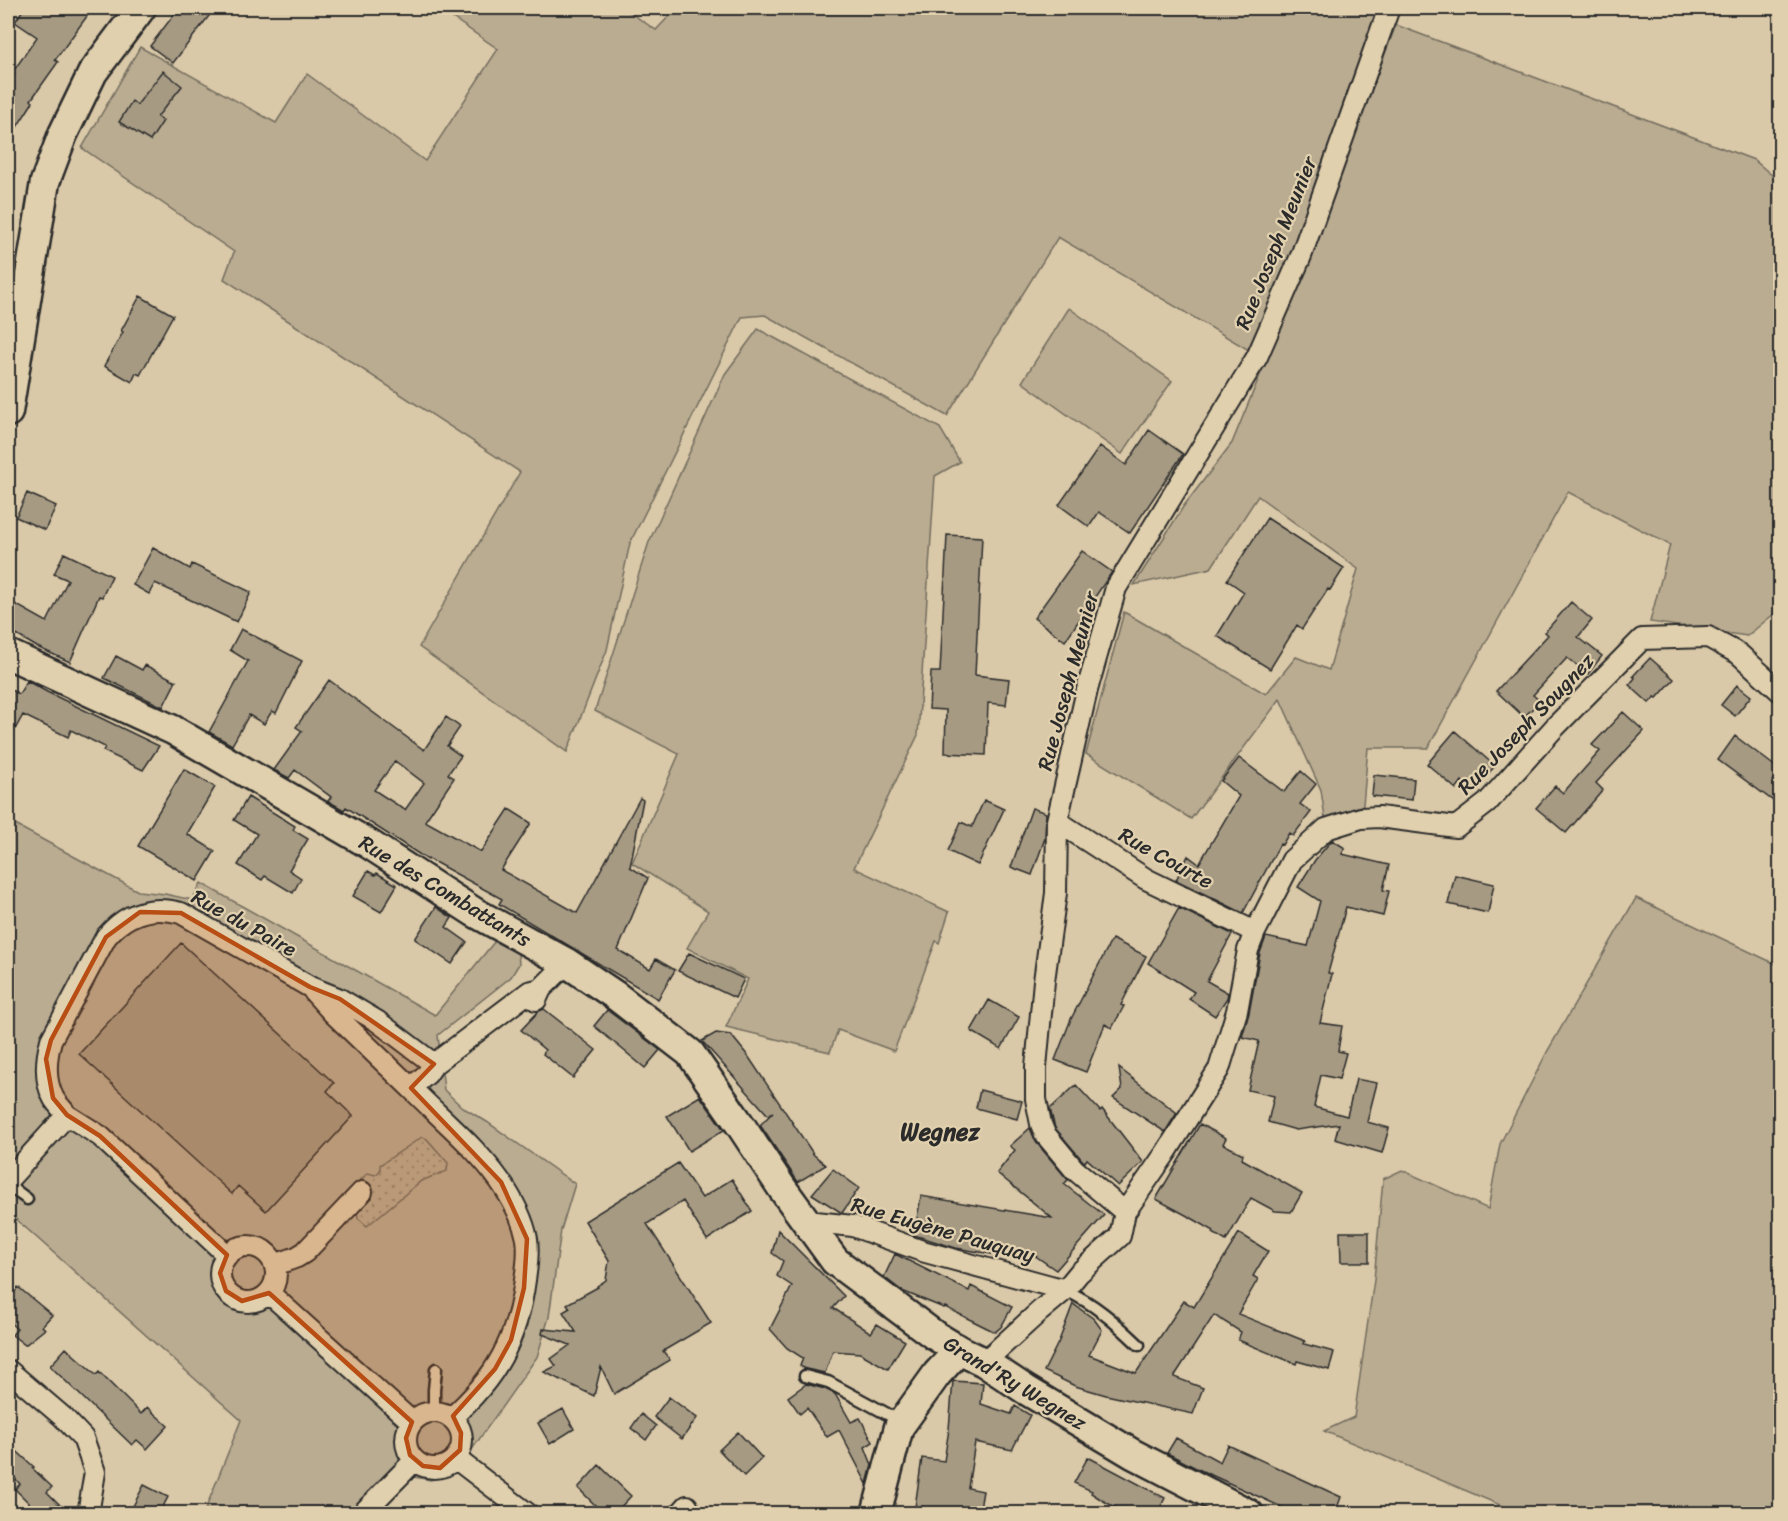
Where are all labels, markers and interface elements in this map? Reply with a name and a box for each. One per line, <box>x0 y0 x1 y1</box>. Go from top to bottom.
street label: Rue Joseph Meunier <box>1224 149 1329 336</box>
street label: Rue Joseph Meunier <box>1026 586 1111 775</box>
street label: Rue Joseph Sougnez <box>1448 644 1604 804</box>
street label: Rue Courte <box>1111 816 1221 900</box>
street label: Rue des Combattants <box>351 824 539 958</box>
street label: Rue du Paire <box>184 878 304 968</box>
district label: Wegnez <box>900 1111 980 1153</box>
street label: Rue Eugène Pauquay <box>847 1186 1039 1274</box>
street label: Grand'Ry Wegnez <box>936 1325 1095 1442</box>

